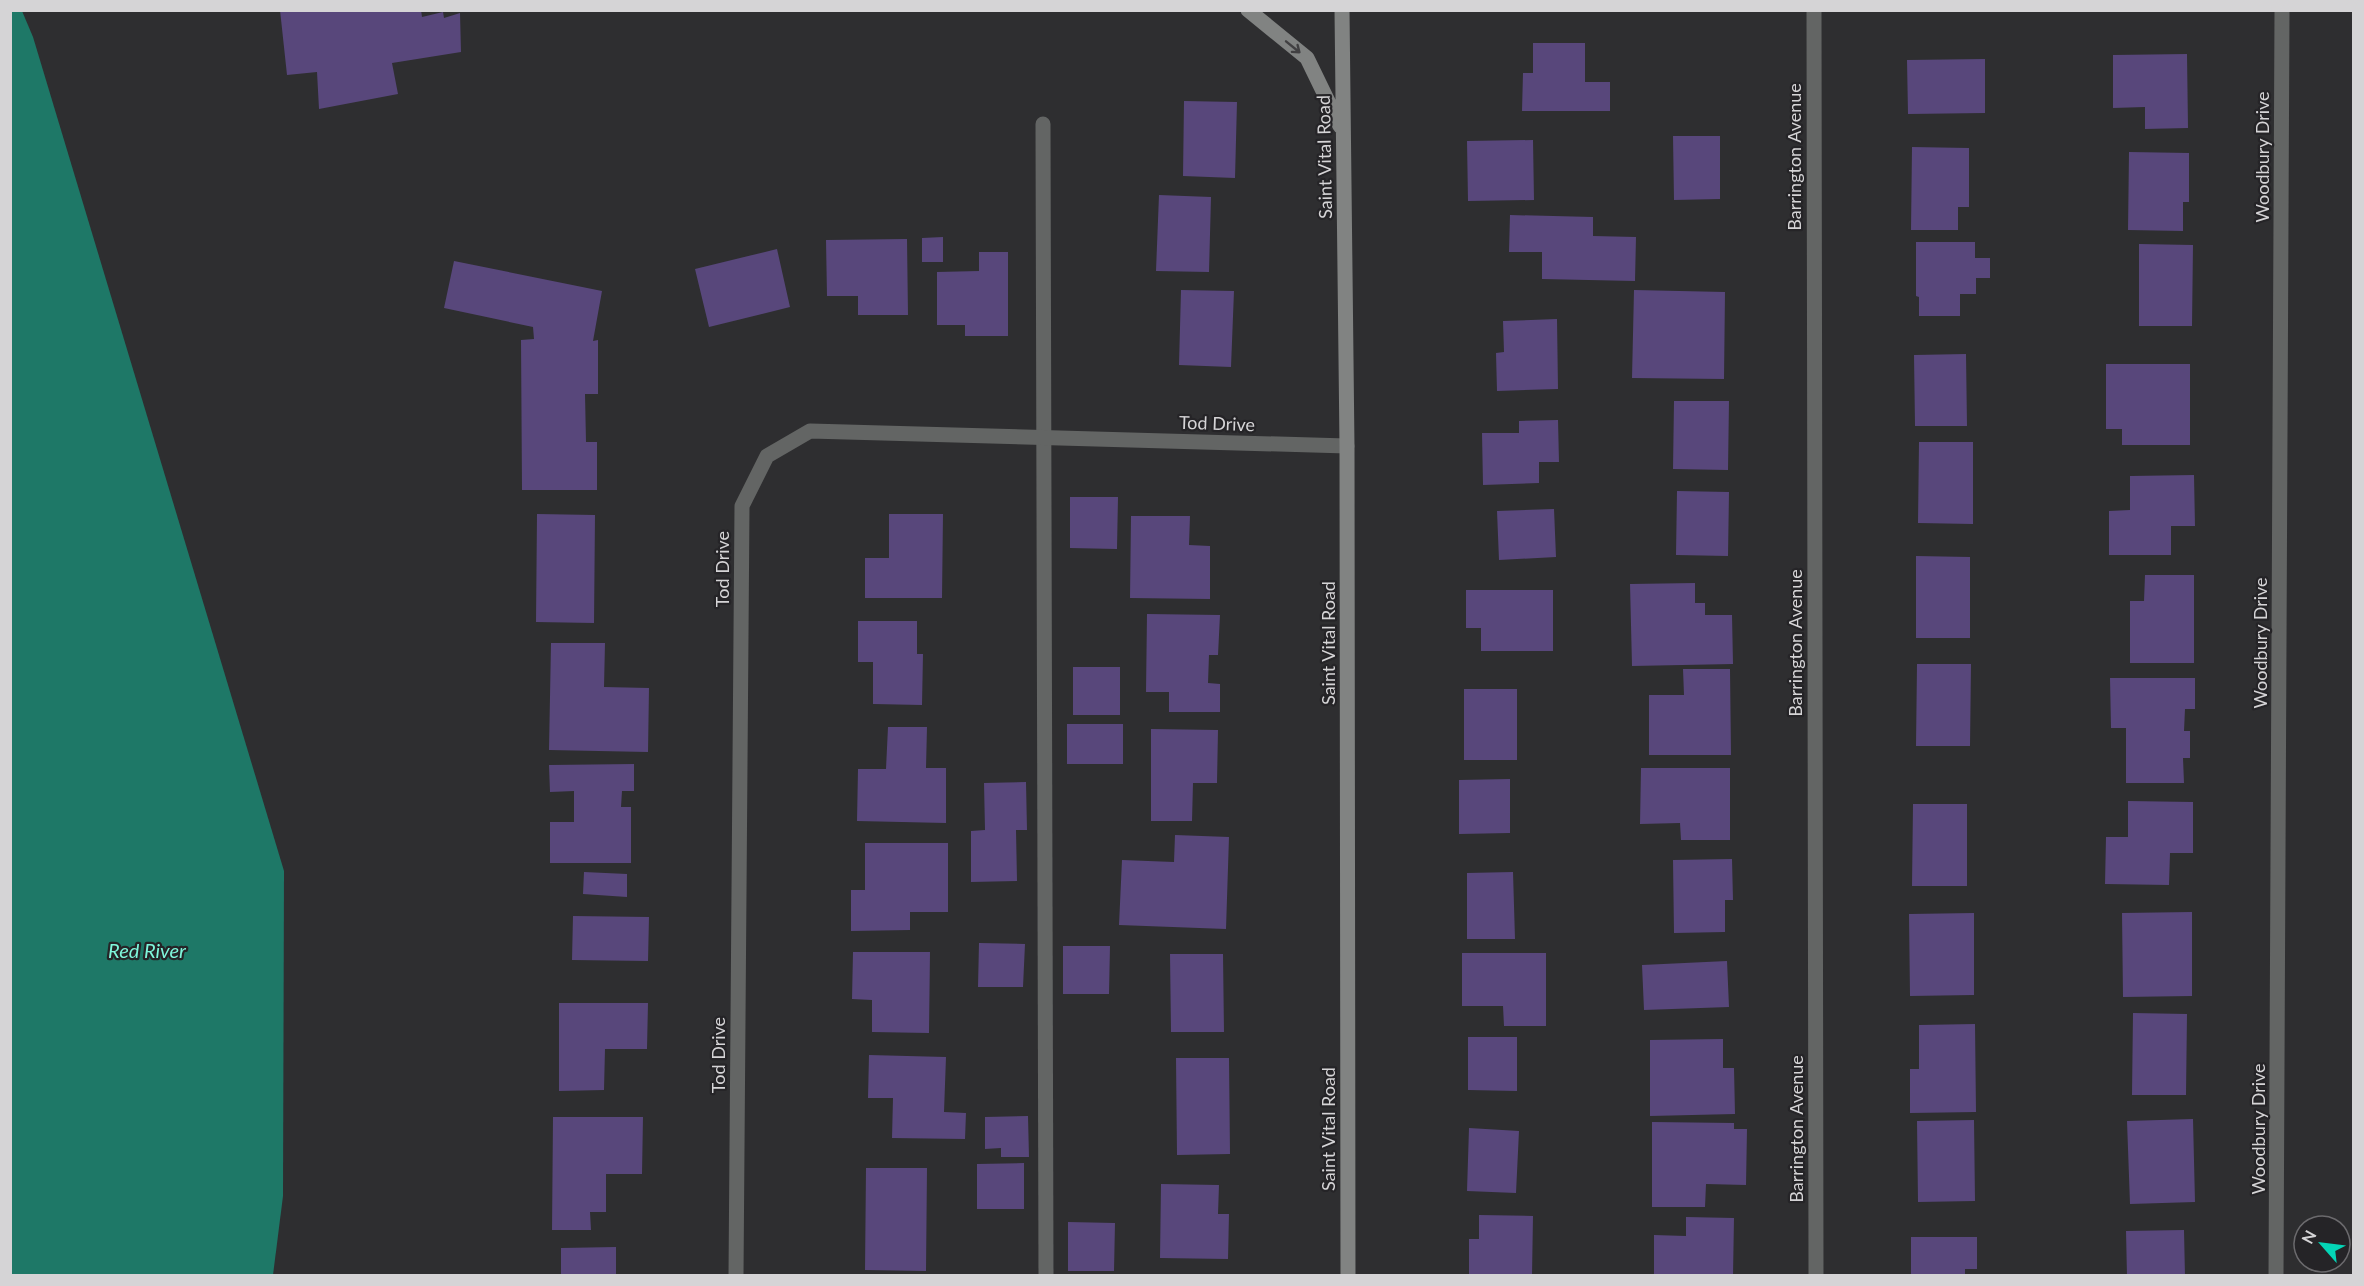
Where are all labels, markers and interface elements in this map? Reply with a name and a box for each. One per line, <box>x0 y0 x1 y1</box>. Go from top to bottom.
one-way arrow <box>1285 41 1301 54</box>
street label: Barrington Avenue <box>1783 83 1805 231</box>
street label: Woodbury Drive <box>2251 91 2273 223</box>
street label: Saint Vital Road <box>1312 95 1336 219</box>
street label: Tod Drive <box>1179 411 1255 435</box>
street label: Tod Drive <box>711 531 733 607</box>
street label: Barrington Avenue <box>1784 569 1806 717</box>
street label: Woodbury Drive <box>2249 577 2271 709</box>
street label: Saint Vital Road <box>1317 581 1339 705</box>
water label: Red River <box>108 938 187 962</box>
street label: Tod Drive <box>707 1017 729 1093</box>
street label: Barrington Avenue <box>1785 1055 1807 1203</box>
street label: Woodbury Drive <box>2247 1063 2269 1195</box>
street label: Saint Vital Road <box>1317 1067 1339 1191</box>
north arrow <box>2292 1214 2352 1274</box>
text: N <box>2297 1227 2320 1247</box>

